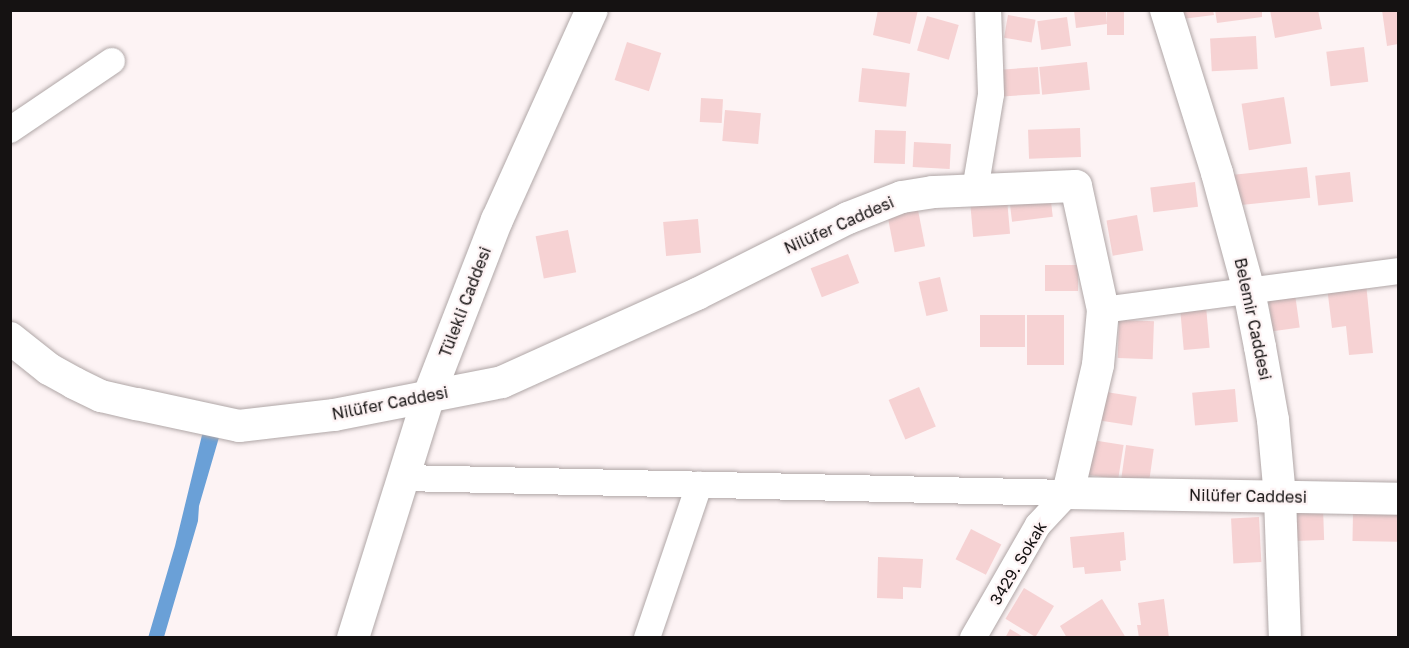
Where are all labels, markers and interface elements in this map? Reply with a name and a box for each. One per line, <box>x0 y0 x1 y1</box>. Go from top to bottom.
street label: Nilüfer Caddesi <box>781 192 897 258</box>
street label: Tülekli Caddesi <box>435 244 495 360</box>
street label: Belemir Caddesi <box>1231 256 1275 382</box>
street label: Nilüfer Caddesi <box>330 382 450 424</box>
street label: Nilüfer Caddesi <box>1189 485 1307 507</box>
street label: 3429. Sokak <box>986 518 1050 608</box>

